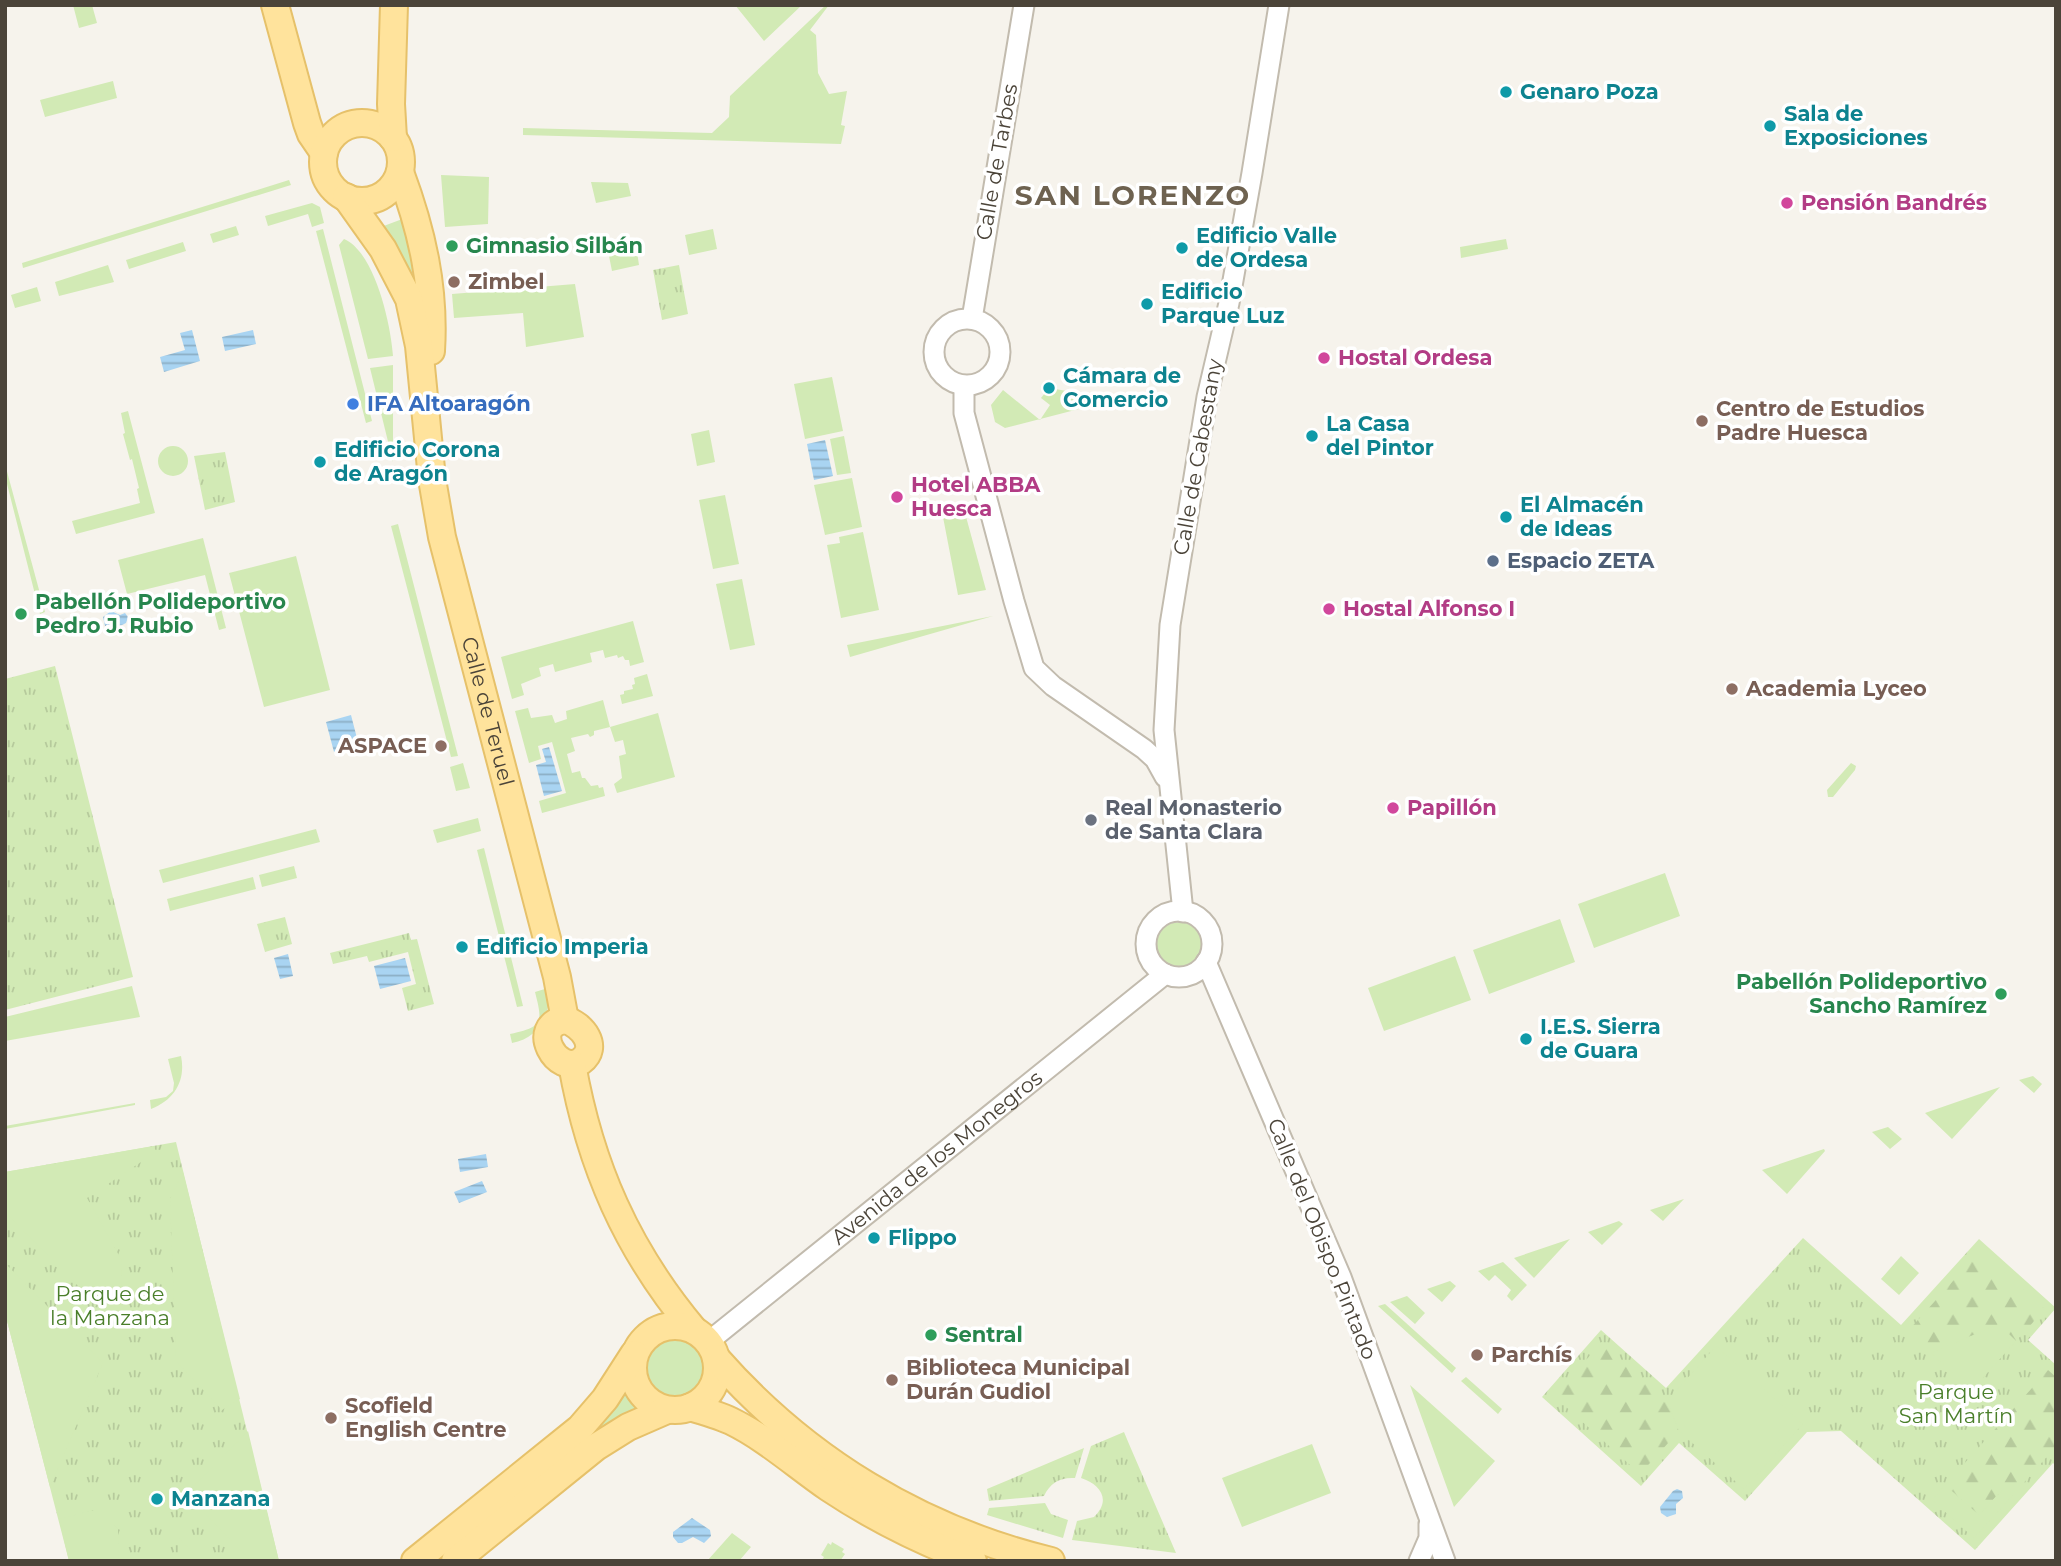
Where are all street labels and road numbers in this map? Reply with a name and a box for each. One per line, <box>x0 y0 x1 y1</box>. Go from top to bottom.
street label: Calle de Tarbes <box>970 82 1023 242</box>
street label: Calle de Cabestany <box>1168 356 1227 557</box>
street label: Calle de Teruel <box>457 634 520 789</box>
street label: Avenida de los Monegros <box>826 1065 1047 1250</box>
street label: Calle del Obispo Pintado <box>1263 1114 1382 1363</box>

